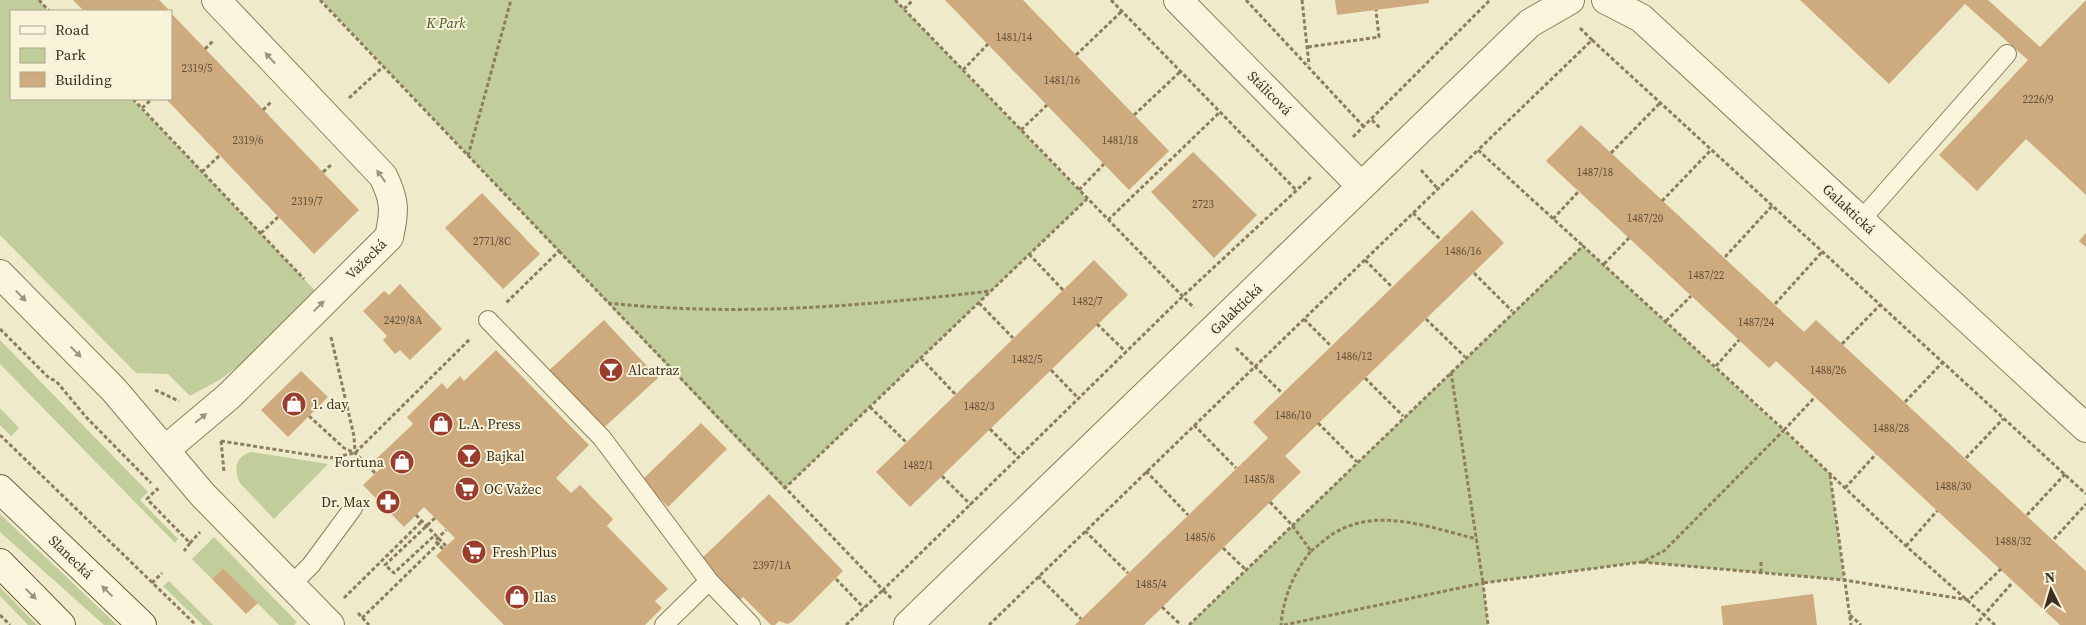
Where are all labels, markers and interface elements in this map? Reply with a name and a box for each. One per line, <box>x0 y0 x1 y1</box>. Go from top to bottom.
legend <box>10 10 172 100</box>
park label: K Park <box>425 13 466 33</box>
text: Road <box>55 19 89 40</box>
house number: 1481/14 <box>996 30 1033 45</box>
text: Park <box>55 44 87 65</box>
one-way arrow <box>264 53 276 65</box>
house number: 2319/5 <box>181 61 213 76</box>
street label: Stálicová <box>1243 66 1297 120</box>
text: Building <box>55 69 112 90</box>
house number: 1481/16 <box>1044 73 1081 88</box>
house number: 2226/9 <box>2022 92 2054 107</box>
house number: 2319/6 <box>232 133 264 148</box>
house number: 1481/18 <box>1102 133 1138 148</box>
house number: 1487/18 <box>1577 165 1613 180</box>
one-way arrow <box>376 169 386 183</box>
street label: Galaktická <box>1818 179 1880 239</box>
house number: 2319/7 <box>291 194 323 209</box>
house number: 2723 <box>1192 197 1214 212</box>
house number: 1487/20 <box>1627 211 1664 226</box>
street label: Važecká <box>341 233 392 284</box>
house number: 2771/8C <box>473 234 511 249</box>
house number: 1486/16 <box>1445 244 1482 259</box>
house number: 1487/22 <box>1688 268 1725 283</box>
street label: Galaktická <box>1205 278 1267 339</box>
one-way arrow <box>15 289 27 301</box>
house number: 1482/7 <box>1071 294 1103 309</box>
one-way arrow <box>312 300 324 312</box>
house number: 2429/8A <box>384 313 423 328</box>
house number: 1487/24 <box>1738 315 1775 330</box>
one-way arrow <box>70 345 82 357</box>
house number: 1486/12 <box>1336 349 1373 364</box>
house number: 1482/5 <box>1011 352 1043 367</box>
bar icon: Alcatraz <box>598 357 624 383</box>
place label: Alcatraz <box>628 360 680 380</box>
house number: 1488/26 <box>1810 363 1847 378</box>
shop icon: 1. day <box>281 391 307 417</box>
place label: 1. day <box>312 394 349 414</box>
house number: 1482/3 <box>963 399 995 414</box>
house number: 1486/10 <box>1275 408 1312 423</box>
shop icon: L.A. Press <box>428 411 454 437</box>
one-way arrow <box>195 412 208 423</box>
place label: L.A. Press <box>458 414 520 434</box>
house number: 1488/28 <box>1873 421 1909 436</box>
bar icon: Bajkal <box>456 443 482 469</box>
place label: Bajkal <box>486 446 525 466</box>
shop icon: Fortuna <box>389 449 415 475</box>
place label: Fortuna <box>334 452 385 472</box>
house number: 1482/1 <box>902 458 934 473</box>
house number: 1485/8 <box>1243 472 1275 487</box>
supermarket icon: OC Važec <box>454 476 480 502</box>
place label: OC Važec <box>484 479 542 499</box>
house number: 1488/30 <box>1935 479 1972 494</box>
pharmacy icon: Dr. Max <box>375 489 401 515</box>
place label: Dr. Max <box>321 492 371 512</box>
house number: 1485/6 <box>1184 530 1216 545</box>
street label: Slanecká <box>44 531 98 584</box>
house number: 1488/32 <box>1995 534 2032 549</box>
supermarket icon: Fresh Plus <box>461 539 487 565</box>
place label: Fresh Plus <box>492 542 557 562</box>
house number: 2397/1A <box>753 558 792 573</box>
north arrow <box>2026 565 2076 615</box>
text: N <box>2044 567 2056 587</box>
house number: 1485/4 <box>1135 577 1167 592</box>
shop icon: Ilas <box>504 584 530 610</box>
one-way arrow <box>101 585 113 597</box>
place label: Ilas <box>534 587 556 607</box>
one-way arrow <box>24 588 36 600</box>

